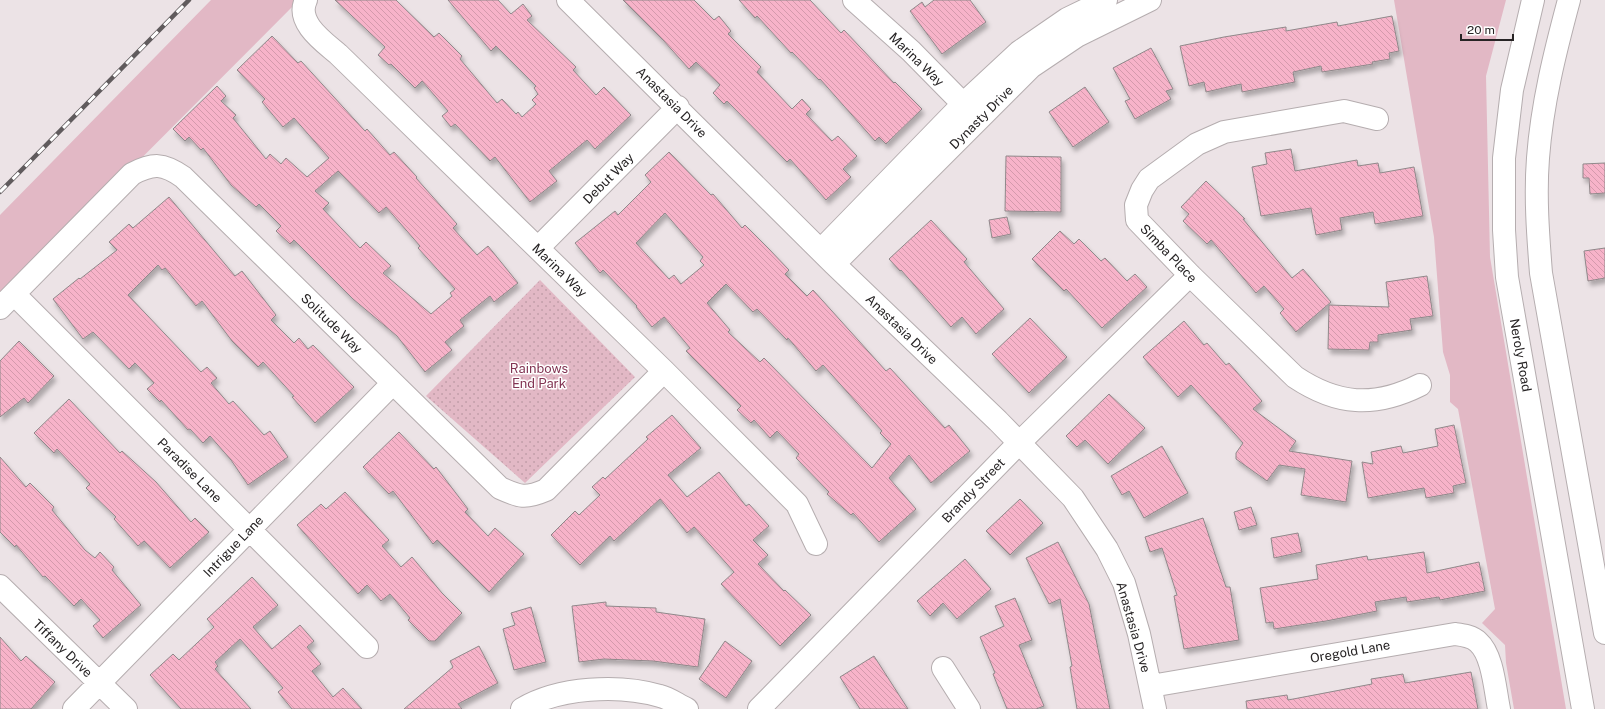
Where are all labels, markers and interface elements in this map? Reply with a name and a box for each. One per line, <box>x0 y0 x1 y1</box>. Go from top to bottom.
scale bar <box>1461 16 1513 42</box>
text: 20 m <box>1467 23 1495 37</box>
street label: Marina Way <box>886 30 947 89</box>
street label: Anastasia Drive <box>633 64 710 141</box>
street label: Dynasty Drive <box>947 83 1016 152</box>
street label: Debut Way <box>580 150 637 207</box>
street label: Simba Place <box>1137 221 1200 286</box>
street label: Marina Way <box>529 241 590 300</box>
street label: Solitude Way <box>298 290 365 356</box>
street label: Anastasia Drive <box>863 291 941 367</box>
street label: Neroly Road <box>1507 317 1534 393</box>
park label: Rainbows End Park <box>510 361 568 391</box>
street label: Paradise Lane <box>154 435 225 506</box>
street label: Brandy Street <box>939 455 1008 526</box>
street label: Intrigue Lane <box>200 513 266 580</box>
street label: Anastasia Drive <box>1113 580 1154 674</box>
street label: Tiffany Drive <box>30 616 95 680</box>
street label: Oregold Lane <box>1309 637 1391 666</box>

